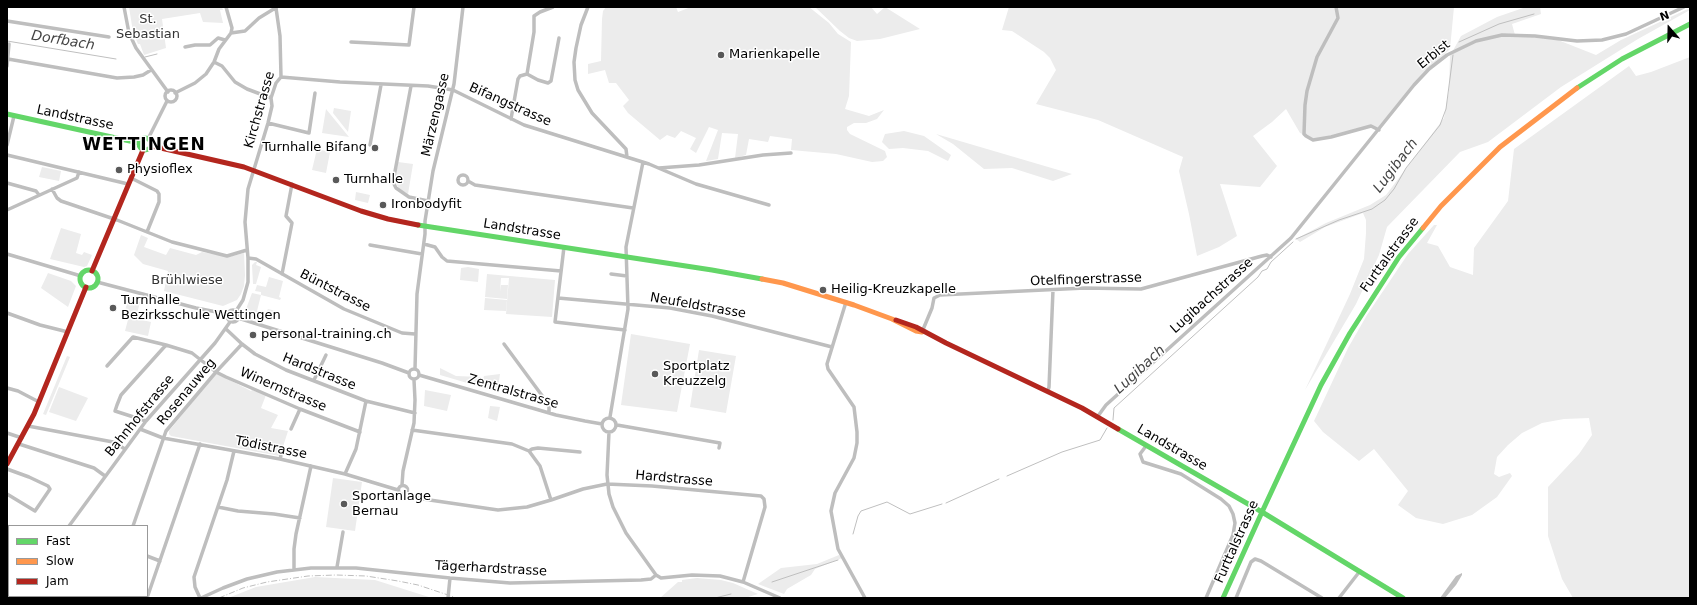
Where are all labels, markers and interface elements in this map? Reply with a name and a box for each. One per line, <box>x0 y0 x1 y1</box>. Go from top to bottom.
north arrow <box>1649 8 1689 48</box>
text: N <box>1658 9 1671 24</box>
park label: St. Sebastian <box>116 12 180 43</box>
water label: Dorfbach <box>30 28 96 54</box>
street label: Erbist <box>1415 37 1453 73</box>
place label: Marienkapelle <box>729 47 820 63</box>
marker: Marienkapelle <box>716 50 726 60</box>
street label: Kirchstrasse <box>242 70 278 150</box>
street label: Märzengasse <box>419 72 453 158</box>
street label: Bifangstrasse <box>466 80 554 130</box>
street label: Landstrasse <box>35 102 115 134</box>
district label: WETTINGEN <box>82 136 206 156</box>
water label: Lugibach <box>1370 136 1422 196</box>
place label: Turnhalle Bifang <box>262 140 367 156</box>
marker: Turnhalle Bifang <box>370 143 380 153</box>
place label: Physioflex <box>127 162 193 178</box>
marker: Physioflex <box>114 165 124 175</box>
place label: Turnhalle <box>344 172 403 188</box>
marker: Turnhalle <box>331 175 341 185</box>
place label: Ironbodyfit <box>391 197 462 213</box>
marker: Ironbodyfit <box>378 200 388 210</box>
street label: Furttalstrasse <box>1358 214 1422 296</box>
street label: Landstrasse <box>482 216 562 244</box>
street label: Lugibachstrasse <box>1168 255 1256 337</box>
street label: Büntstrasse <box>297 267 373 315</box>
street label: Otelfingerstrasse <box>1030 270 1142 290</box>
park label: Brühlwiese <box>151 273 223 289</box>
place label: Heilig-Kreuzkapelle <box>831 282 956 298</box>
marker: Heilig-Kreuzkapelle <box>818 285 828 295</box>
street label: Neufeldstrasse <box>649 290 747 322</box>
place label: Turnhalle Bezirksschule Wettingen <box>121 293 281 324</box>
marker: Turnhalle Bezirksschule Wettingen <box>108 303 118 313</box>
place label: personal-training.ch <box>261 327 392 343</box>
marker: personal-training.ch <box>248 330 258 340</box>
water label: Lugibach <box>1111 342 1169 398</box>
street label: Hardstrasse <box>280 350 358 394</box>
street label: Rosenauweg <box>155 355 219 429</box>
place label: Sportplatz Kreuzzelg <box>663 359 730 390</box>
street label: Winernstrasse <box>237 365 329 415</box>
marker: Sportplatz Kreuzzelg <box>650 369 660 379</box>
street label: Bahnhofstrasse <box>102 372 178 460</box>
street label: Zentralstrasse <box>466 372 560 412</box>
street label: Landstrasse <box>1134 422 1210 474</box>
street label: Tödistrasse <box>234 433 308 463</box>
street label: Hardstrasse <box>635 468 713 490</box>
place label: Sportanlage Bernau <box>352 489 431 520</box>
street label: Furttalstrasse <box>1212 498 1262 586</box>
marker: Sportanlage Bernau <box>339 499 349 509</box>
legend <box>8 525 148 597</box>
text: Fast <box>46 534 70 548</box>
text: Slow <box>46 554 74 568</box>
street label: Tägerhardstrasse <box>435 558 547 580</box>
text: Jam <box>46 574 69 588</box>

